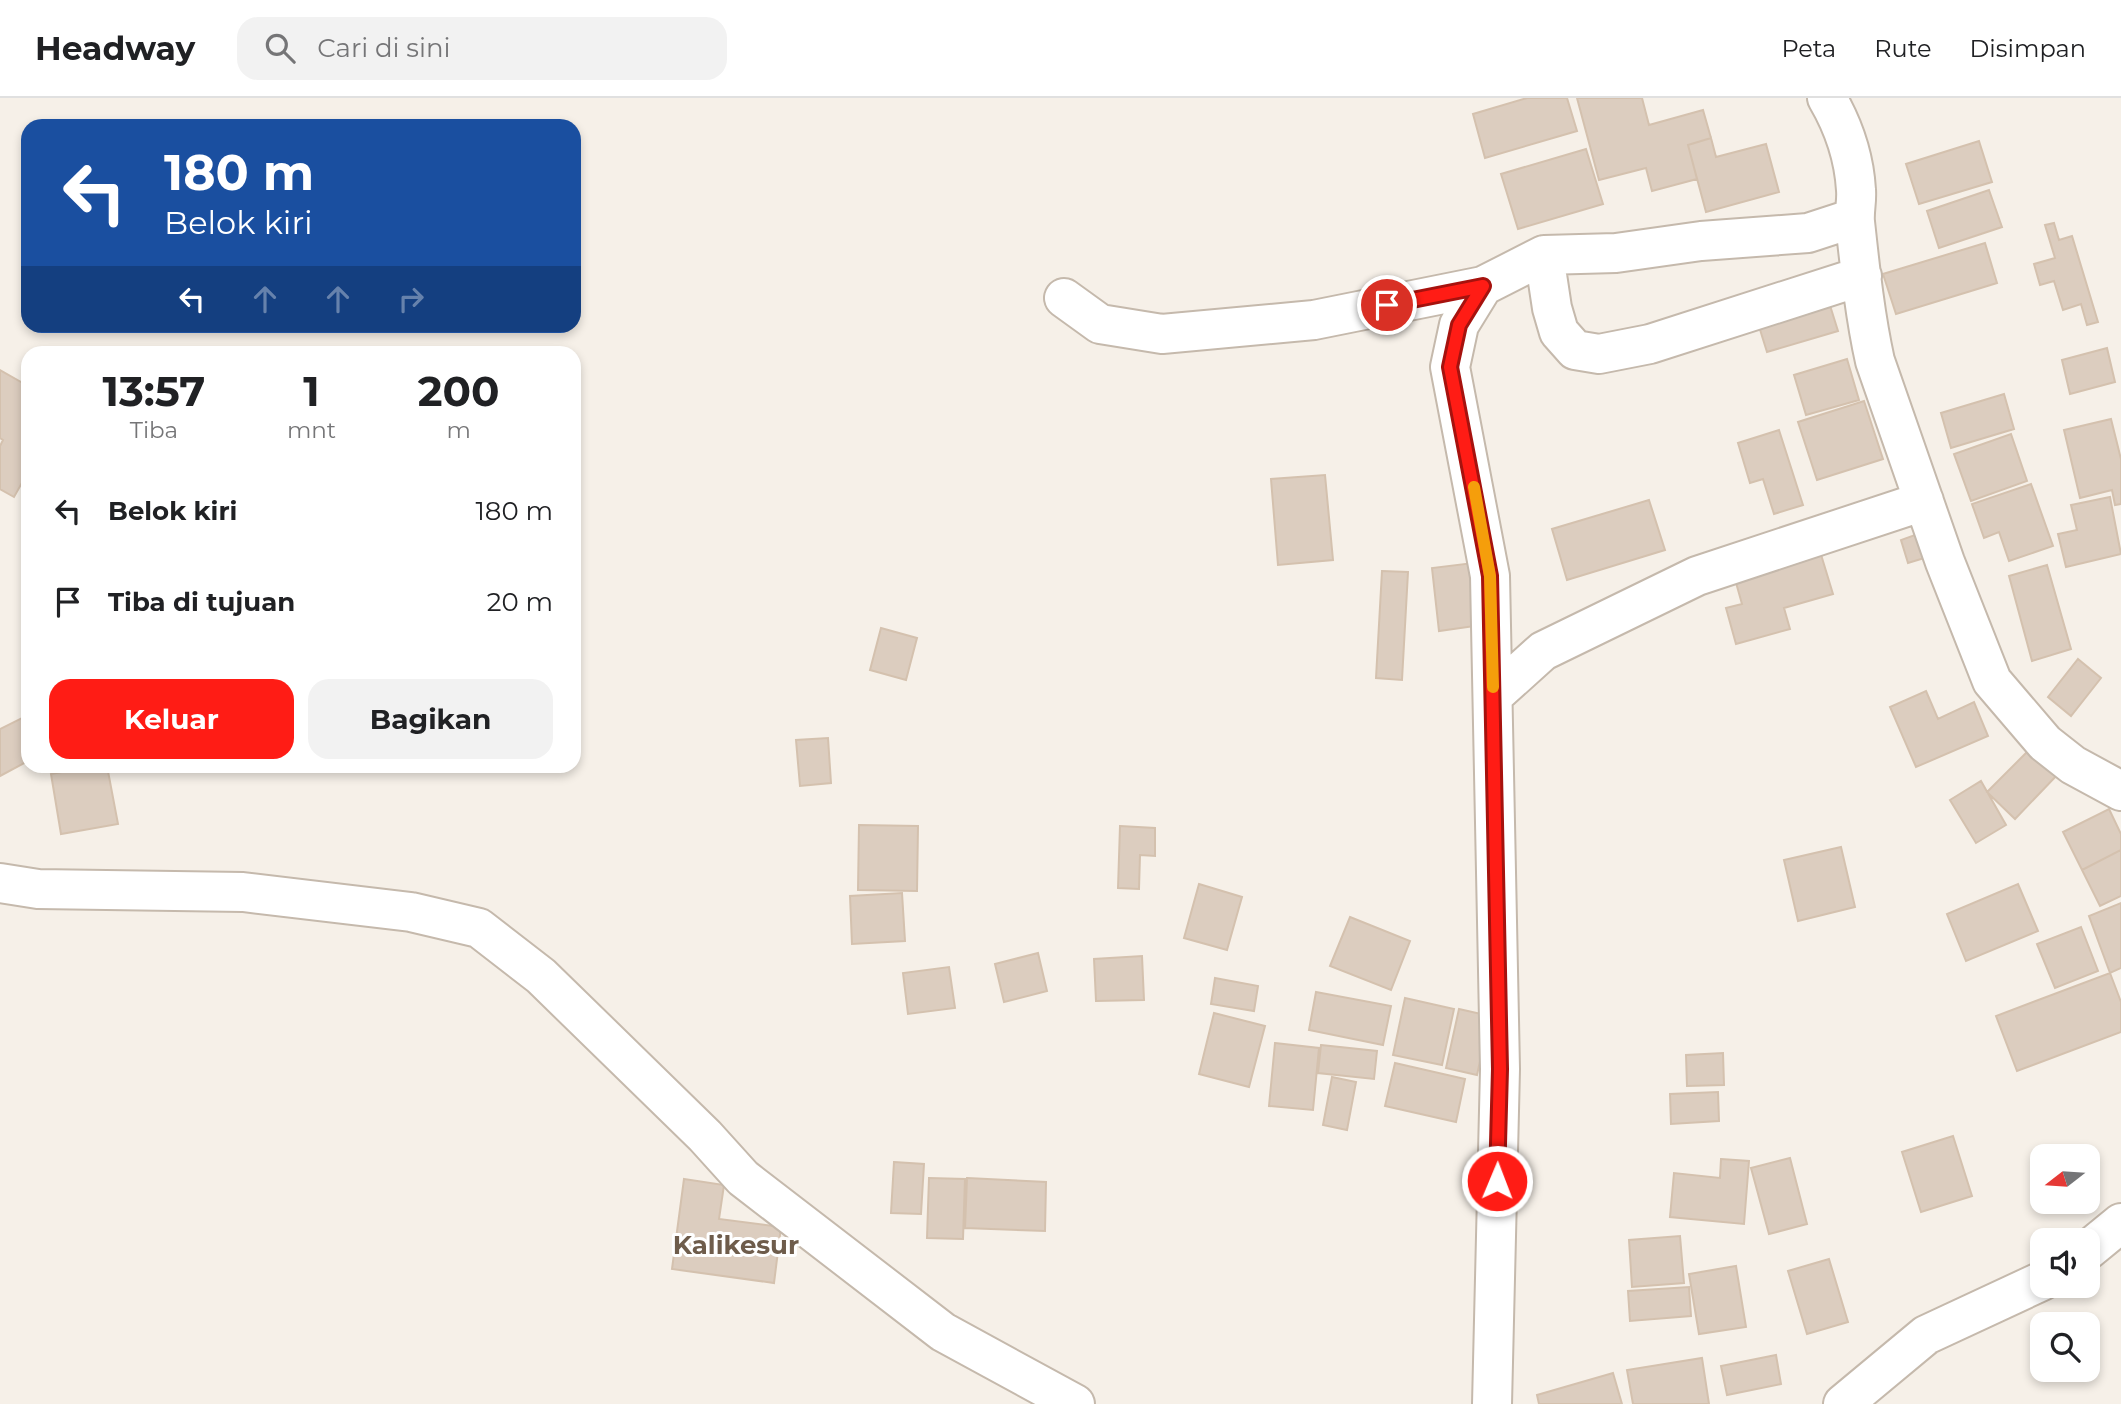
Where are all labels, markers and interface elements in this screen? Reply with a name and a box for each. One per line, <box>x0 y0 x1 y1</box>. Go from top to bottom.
search box <box>237 17 727 80</box>
text: Headway <box>35 28 195 68</box>
icon: search <box>261 29 299 67</box>
text: Cari di sini <box>317 32 451 64</box>
text: Peta <box>1781 34 1836 63</box>
text: Rute <box>1874 34 1932 63</box>
text: Disimpan <box>1970 34 2086 63</box>
text: 180 m <box>164 143 314 202</box>
icon: left <box>49 147 140 238</box>
text: Belok kiri <box>164 203 313 242</box>
pin <box>1357 275 1417 335</box>
icon: left <box>173 280 211 318</box>
icon: ahead <box>246 280 284 318</box>
icon: ahead <box>319 280 357 318</box>
icon: right <box>392 280 430 318</box>
icon: arrive <box>1368 286 1406 324</box>
text: 13:57 <box>103 365 205 417</box>
text: 1 <box>303 365 320 417</box>
text: 200 <box>418 365 500 417</box>
text: Tiba <box>130 416 178 444</box>
text: mnt <box>287 416 336 444</box>
text: m <box>446 416 471 444</box>
icon: left <box>49 492 87 530</box>
text: Belok kiri <box>108 495 237 527</box>
text: 180 m <box>475 495 553 527</box>
icon: arrive <box>49 583 87 621</box>
text: Tiba di tujuan <box>108 586 295 618</box>
text: 20 m <box>487 586 553 618</box>
button: Keluar <box>49 679 294 759</box>
button: Bagikan <box>308 679 553 759</box>
position arrow <box>1460 1144 1534 1218</box>
north arrow <box>2030 1144 2100 1214</box>
map controls <box>2030 1144 2100 1382</box>
button: sound <box>2030 1228 2100 1298</box>
district label: Kalikesur <box>673 1229 799 1261</box>
button: search <box>2030 1312 2100 1382</box>

